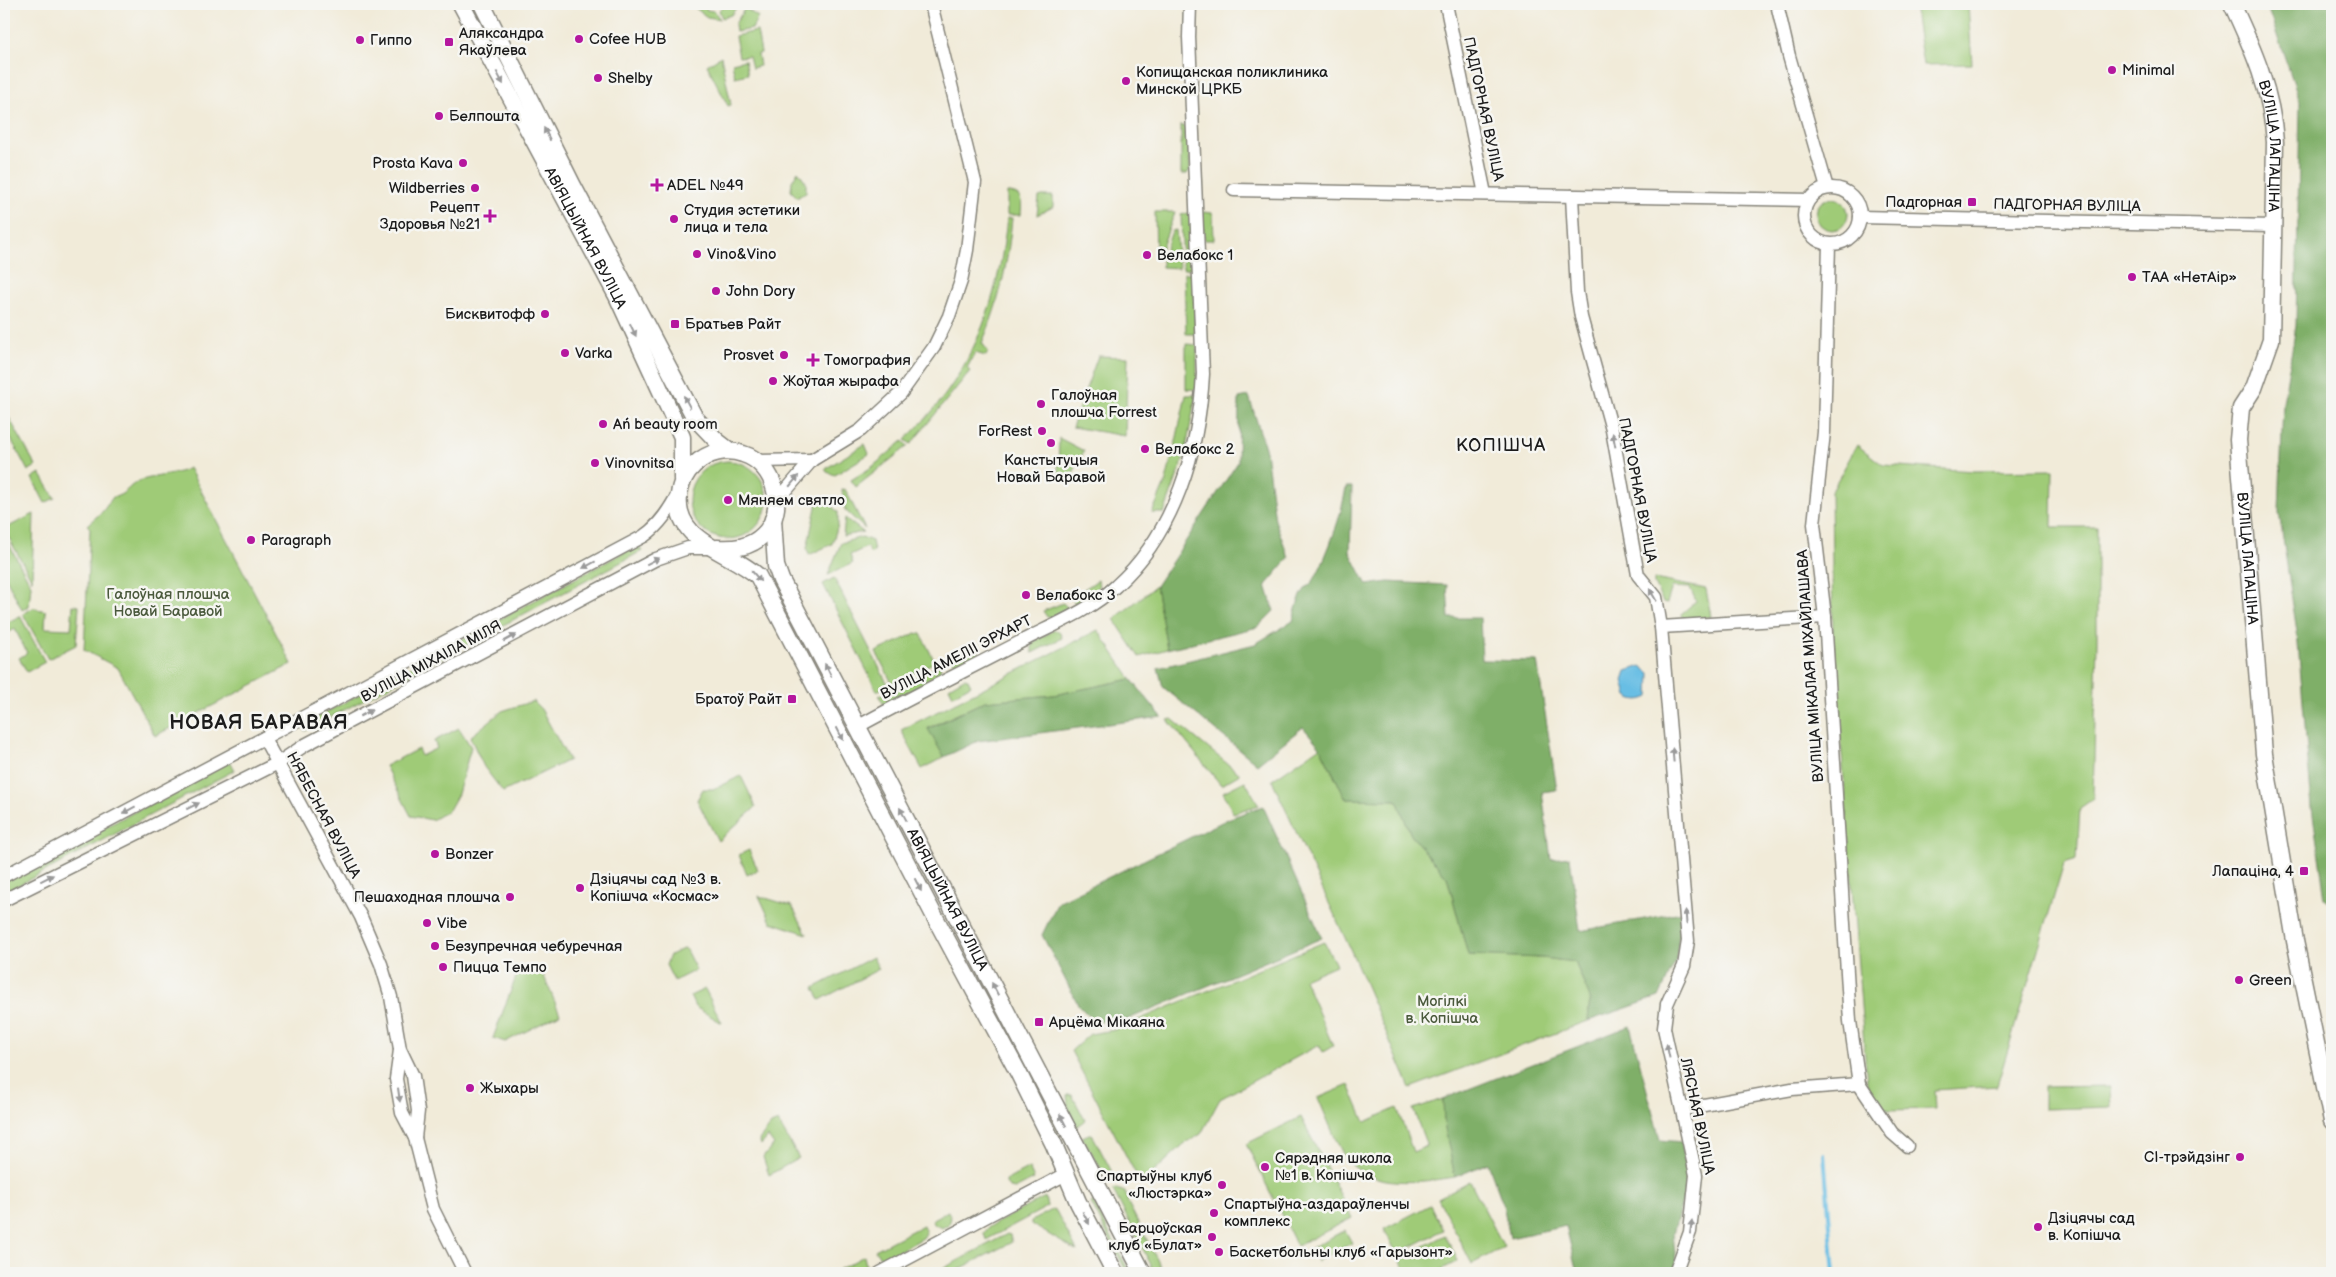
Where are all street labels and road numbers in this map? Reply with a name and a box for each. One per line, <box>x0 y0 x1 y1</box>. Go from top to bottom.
street label: ПАДГОРНАЯ ВУЛІЦА <box>1459 35 1508 184</box>
street label: ВУЛІЦА ЛАПАЦІНА <box>2254 78 2284 213</box>
street label: АВІЯЦЫЙНАЯ ВУЛІЦА <box>539 163 631 313</box>
street label: ПАДГОРНАЯ ВУЛІЦА <box>1993 195 2142 216</box>
street label: ПАДГОРНАЯ ВУЛІЦА <box>1614 416 1661 565</box>
street label: ВУЛІЦА ЛАПАЦІНА <box>2232 491 2262 626</box>
street label: ВУЛІЦА МІКАЛАЯ МІХАЙЛАШАВА <box>1793 548 1828 783</box>
street label: ВУЛІЦА АМЕЛІІ ЭРХАРТ <box>877 611 1035 704</box>
street label: ВУЛІЦА МІХАІЛА МІЛЯ <box>358 616 505 707</box>
street label: НЯБЕСНАЯ ВУЛІЦА <box>282 749 365 882</box>
street label: АВІЯЦЫЙНАЯ ВУЛІЦА <box>902 824 993 975</box>
street label: ЛЯСНАЯ ВУЛІЦА <box>1676 1055 1719 1177</box>

